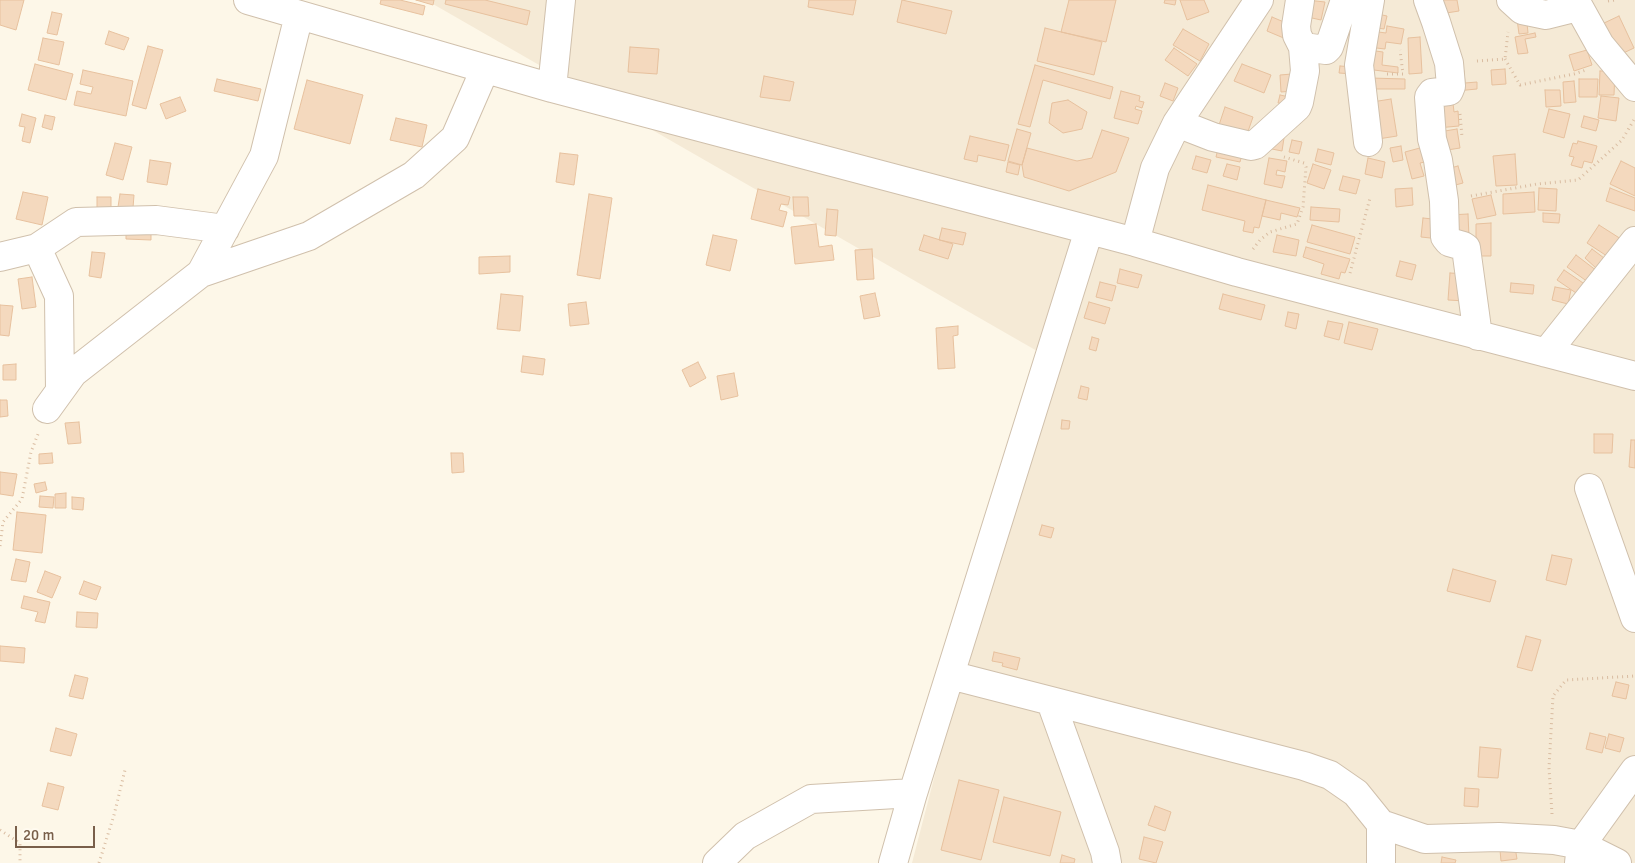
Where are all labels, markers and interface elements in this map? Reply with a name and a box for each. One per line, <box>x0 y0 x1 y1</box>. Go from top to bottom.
scale bar <box>18 816 98 848</box>
text: 20 m <box>23 826 54 844</box>

